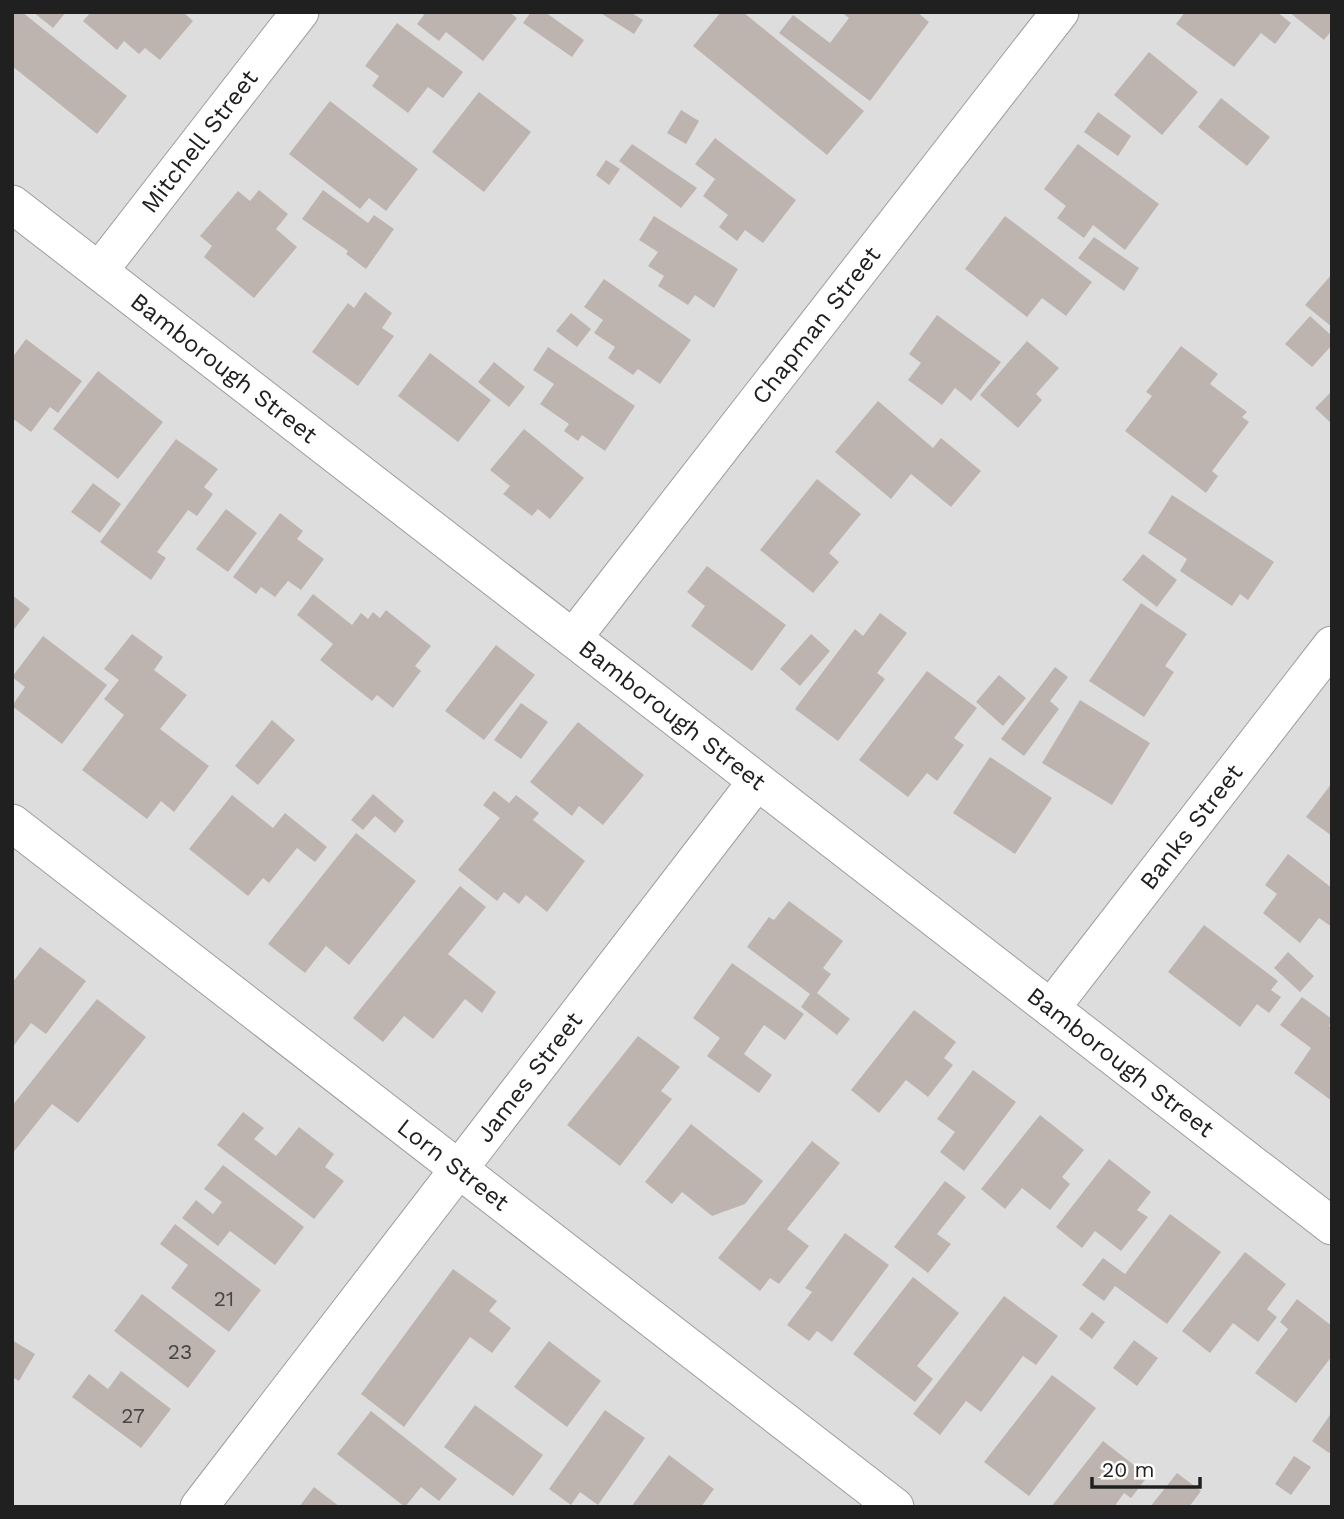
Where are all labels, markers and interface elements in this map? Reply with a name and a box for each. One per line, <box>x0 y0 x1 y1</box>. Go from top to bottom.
street label: Mitchell Street <box>135 64 264 219</box>
street label: Chapman Street <box>746 241 886 410</box>
street label: Bamborough Street <box>125 287 323 449</box>
street label: Bamborough Street <box>573 634 771 796</box>
street label: Banks Street <box>1134 759 1248 895</box>
street label: Bamborough Street <box>1022 981 1219 1143</box>
street label: James Street <box>470 1007 588 1148</box>
street label: Lorn Street <box>392 1113 514 1217</box>
house number: 21 <box>214 1286 234 1311</box>
house number: 23 <box>168 1339 192 1364</box>
house number: 27 <box>121 1403 145 1428</box>
scale bar <box>1092 1446 1200 1490</box>
text: 20 m <box>1102 1457 1154 1482</box>

